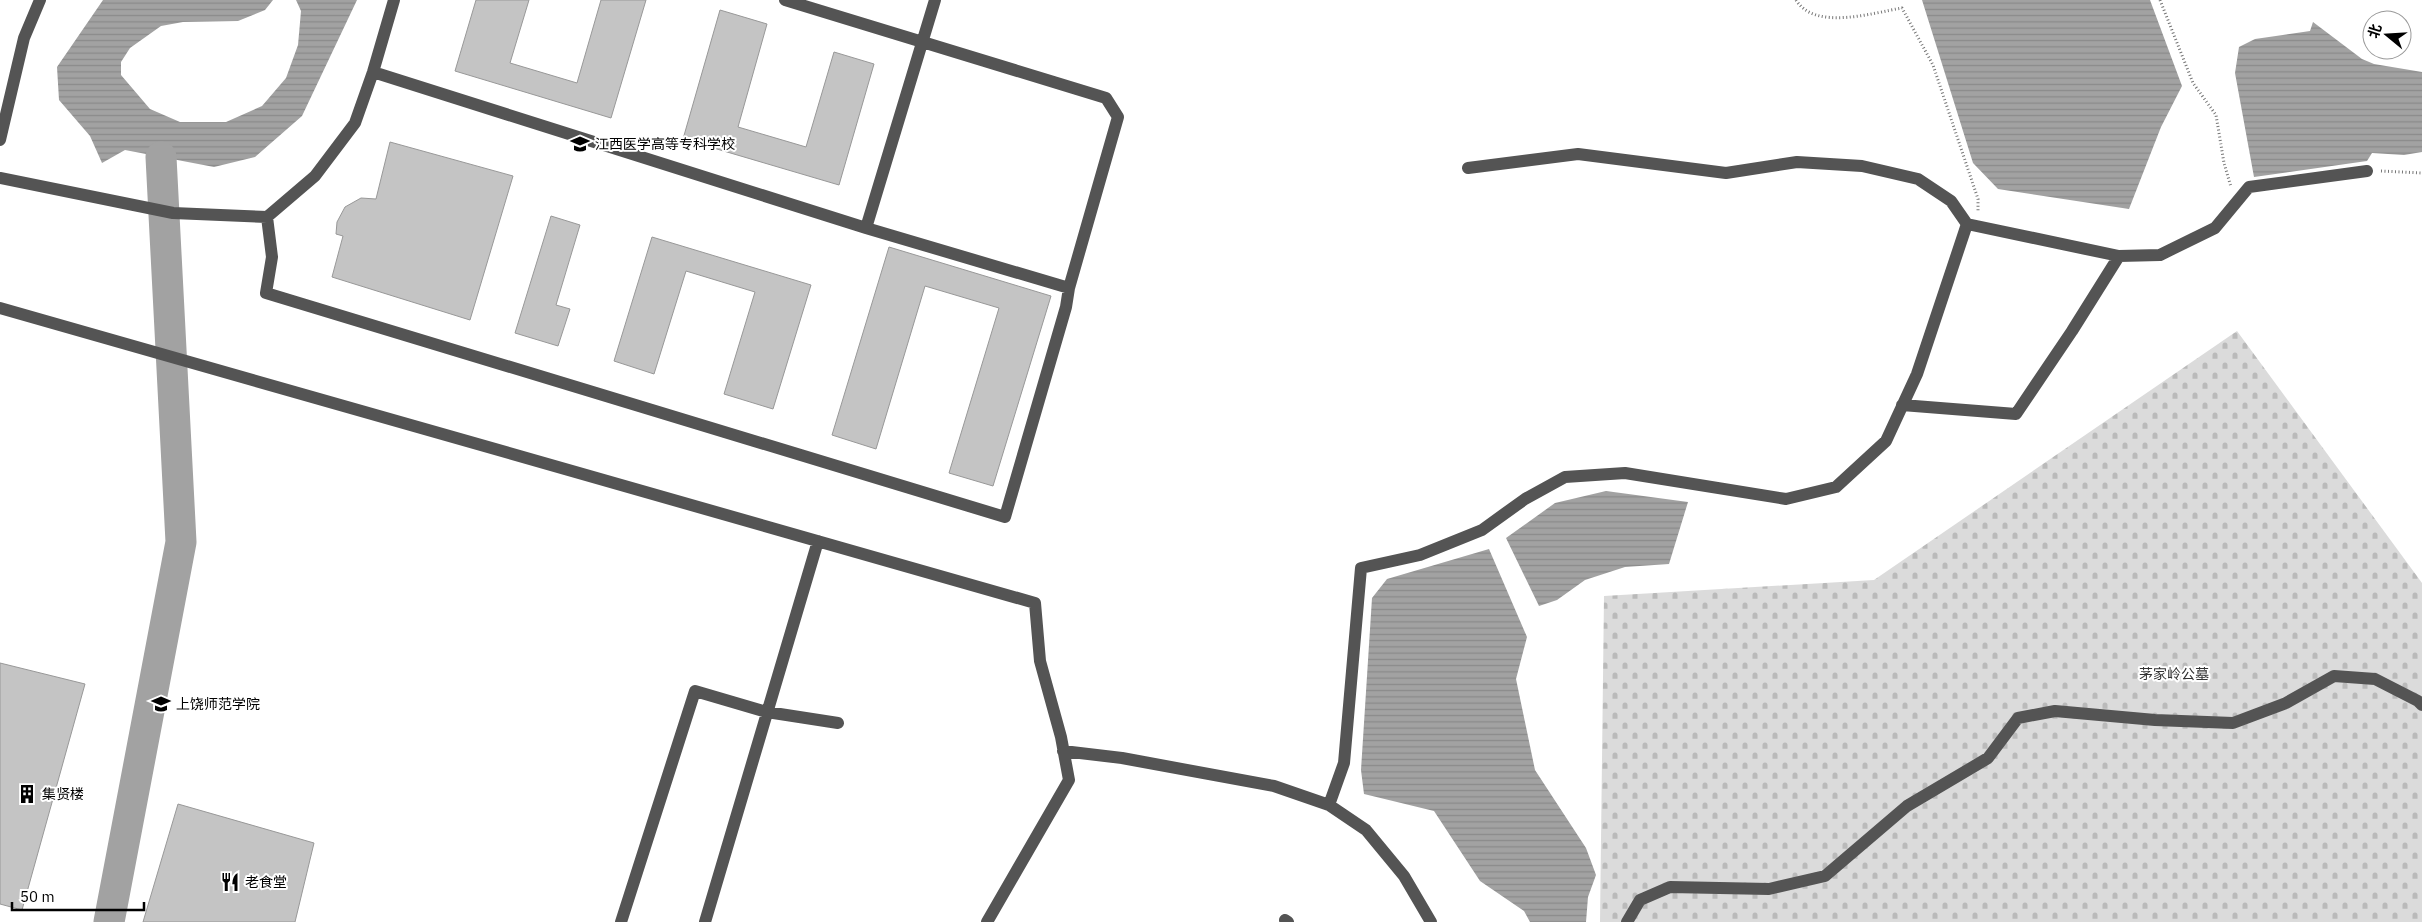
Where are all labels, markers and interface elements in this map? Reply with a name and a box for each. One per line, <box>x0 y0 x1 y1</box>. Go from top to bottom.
north arrow <box>2362 10 2412 60</box>
text: 北 <box>2364 22 2385 40</box>
school or university icon: 江西医学高等专科学校 <box>569 133 591 155</box>
place label: 江西医学高等专科学校 <box>595 135 735 153</box>
park label: 茅家岭公墓 <box>2139 665 2209 683</box>
school or university icon: 上饶师范学院 <box>150 693 172 715</box>
place label: 上饶师范学院 <box>176 695 260 713</box>
building icon: 集贤楼 <box>16 783 38 805</box>
place label: 集贤楼 <box>42 785 84 803</box>
restaurant icon: 老食堂 <box>219 871 241 893</box>
place label: 老食堂 <box>245 873 287 891</box>
scale bar <box>12 880 145 912</box>
text: 50 m <box>20 887 55 906</box>

